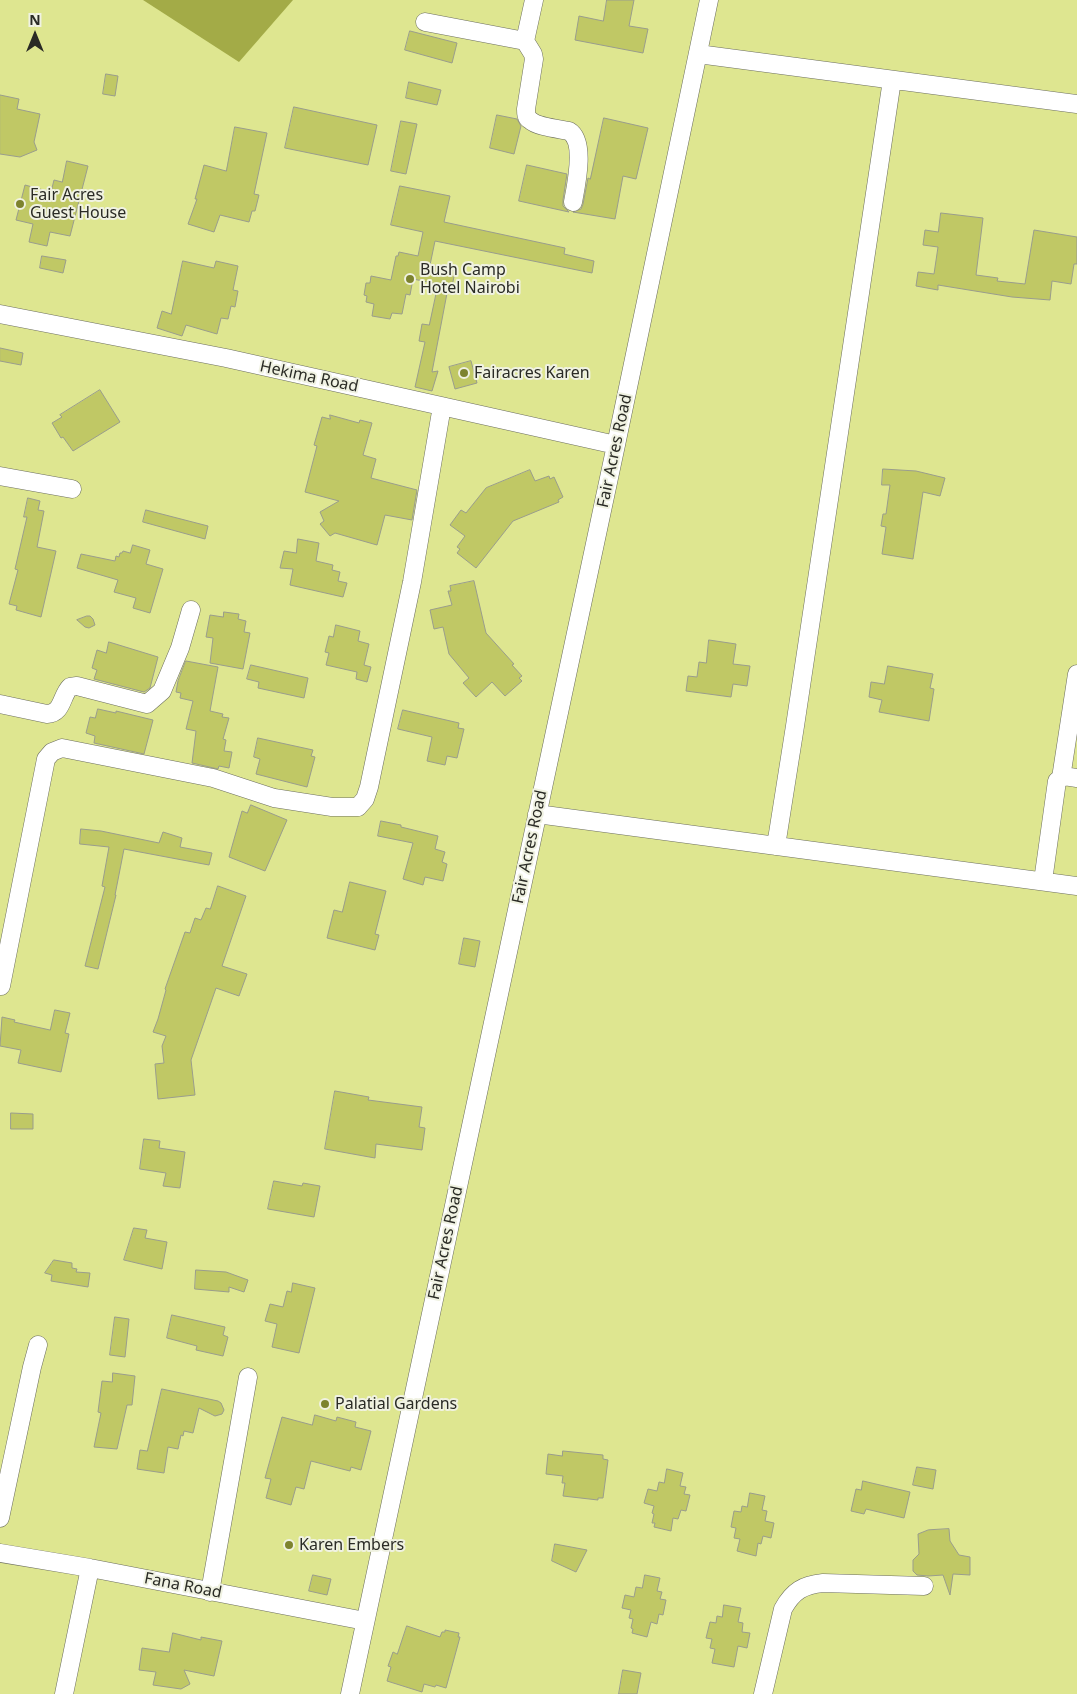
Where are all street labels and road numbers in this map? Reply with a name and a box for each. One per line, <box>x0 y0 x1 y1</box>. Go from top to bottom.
street label: Hekima Road <box>258 357 360 397</box>
street label: Fair Acres Road <box>594 392 636 510</box>
street label: Fair Acres Road <box>509 788 551 906</box>
street label: Fair Acres Road <box>425 1184 467 1302</box>
street label: Fana Road <box>143 1569 223 1603</box>

